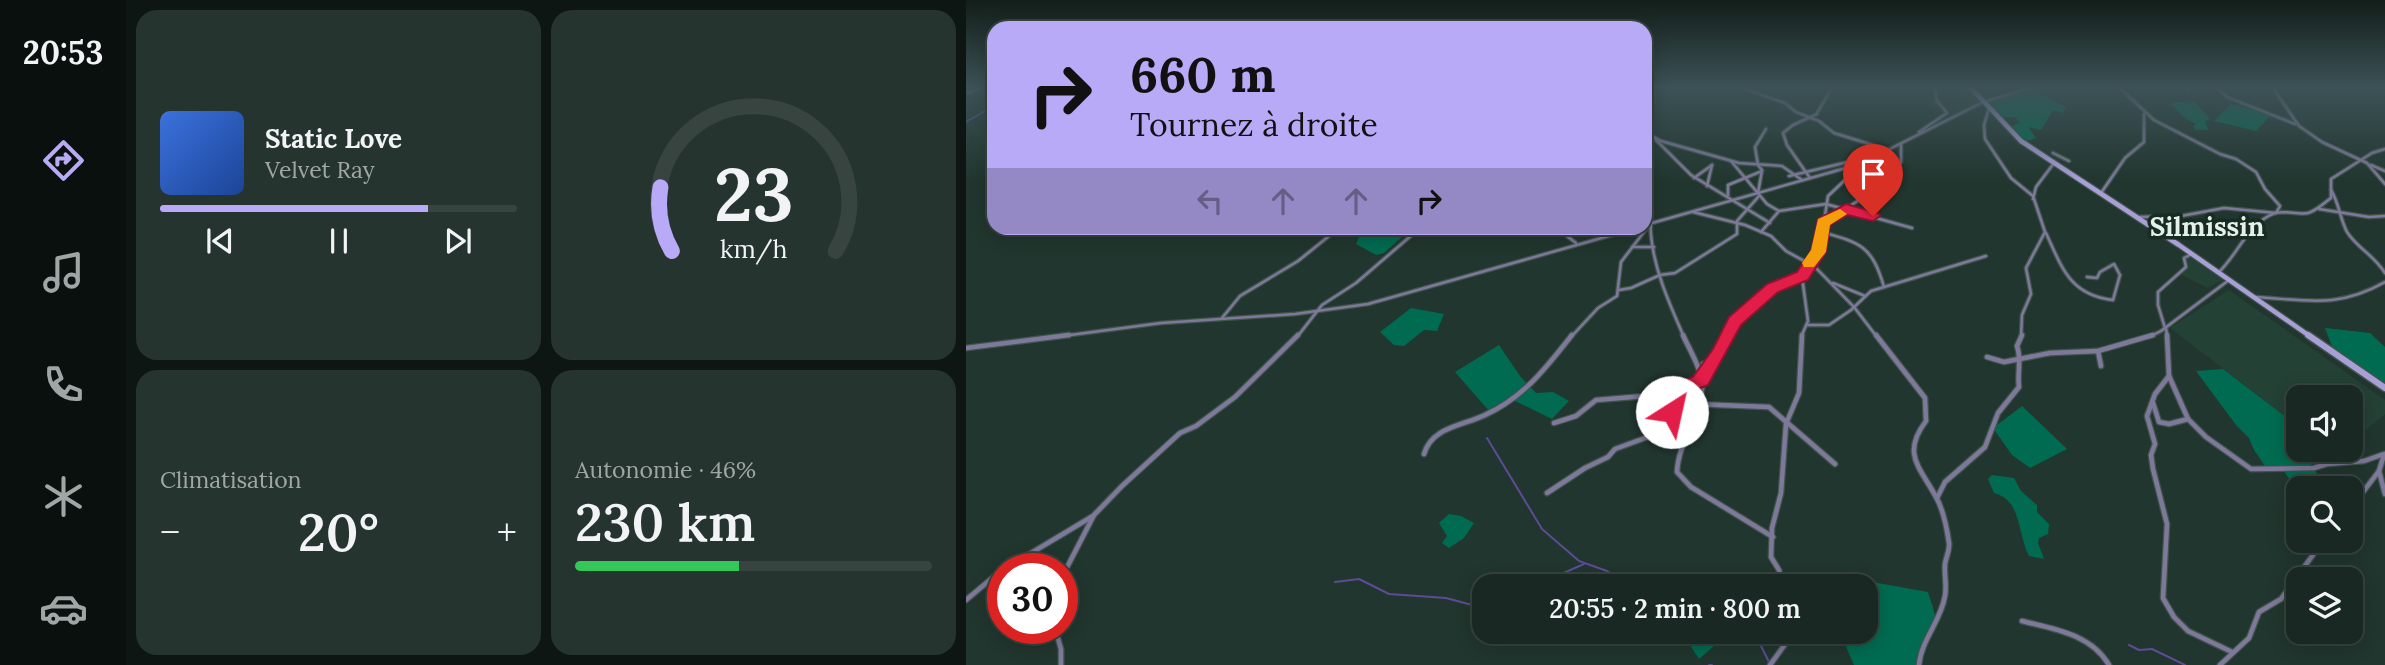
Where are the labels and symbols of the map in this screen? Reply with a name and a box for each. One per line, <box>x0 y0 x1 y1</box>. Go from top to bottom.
pin <box>1843 144 1903 216</box>
district label: Silmissin <box>2150 210 2265 243</box>
position arrow <box>1635 375 1709 449</box>
speed limit sign: 30 <box>987 553 1078 644</box>

